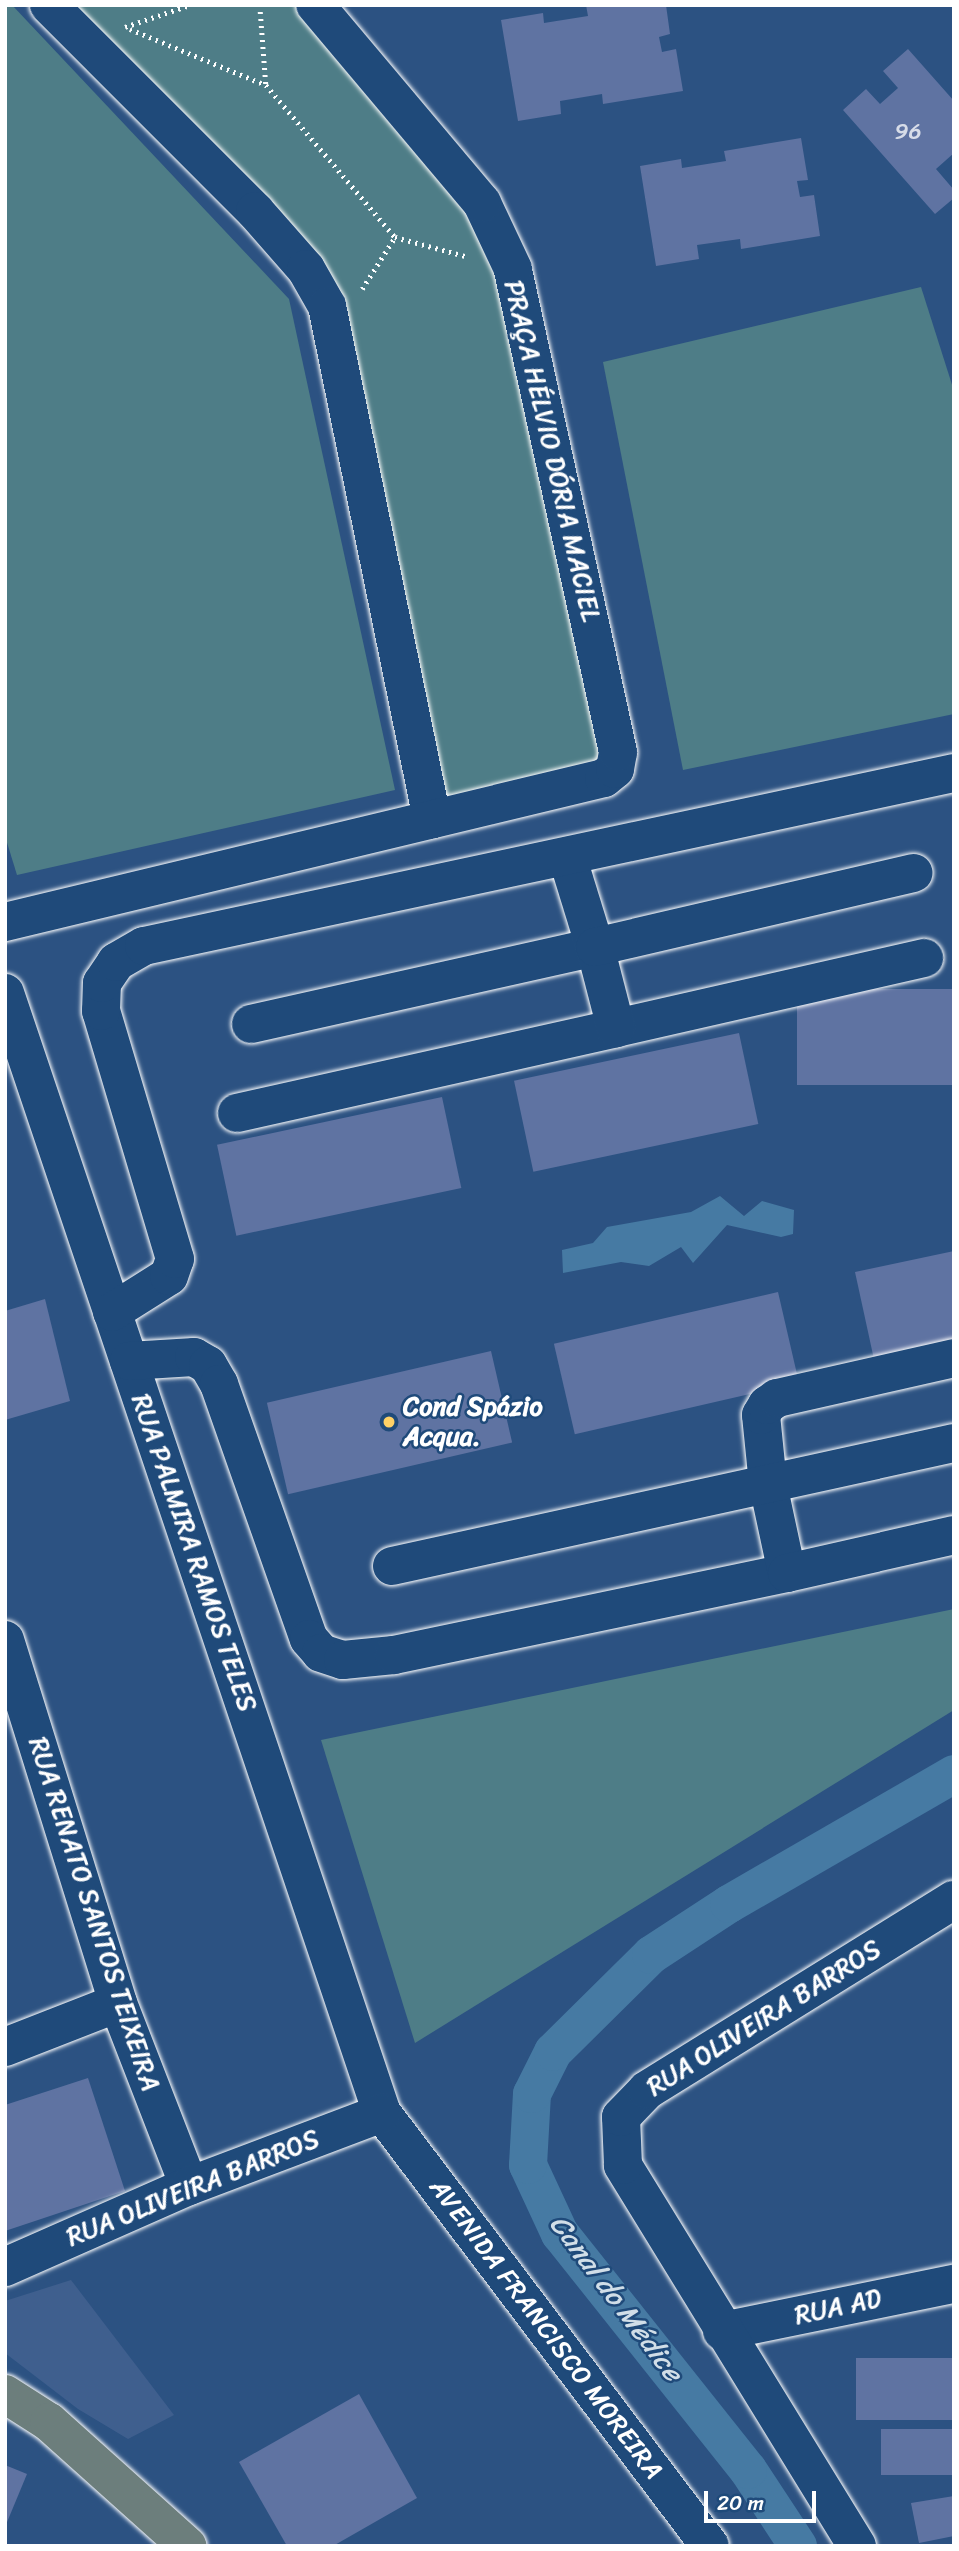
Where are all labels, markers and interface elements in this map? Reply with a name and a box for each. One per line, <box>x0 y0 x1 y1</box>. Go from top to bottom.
house number: 96 <box>894 118 922 146</box>
street label: PRAÇA HÉLVIO DÓRIA MACIEL <box>497 275 607 627</box>
place label: Cond Spázio Acqua. <box>403 1391 543 1452</box>
street label: RUA PALMIRA RAMOS TELES <box>126 1393 262 1713</box>
marker: Cond Spázio Acqua. <box>381 1414 397 1430</box>
street label: RUA RENATO SANTOS TEIXEIRA <box>22 1732 166 2096</box>
street label: RUA OLIVEIRA BARROS <box>641 1933 887 2103</box>
street label: RUA OLIVEIRA BARROS <box>62 2123 324 2253</box>
street label: AVENIDA FRANCISCO MOREIRA <box>423 2173 669 2485</box>
water label: Canal do Médice <box>542 2208 690 2388</box>
street label: RUA AD <box>792 2283 884 2331</box>
scale bar <box>707 2478 819 2522</box>
text: 20 m <box>717 2484 764 2522</box>

